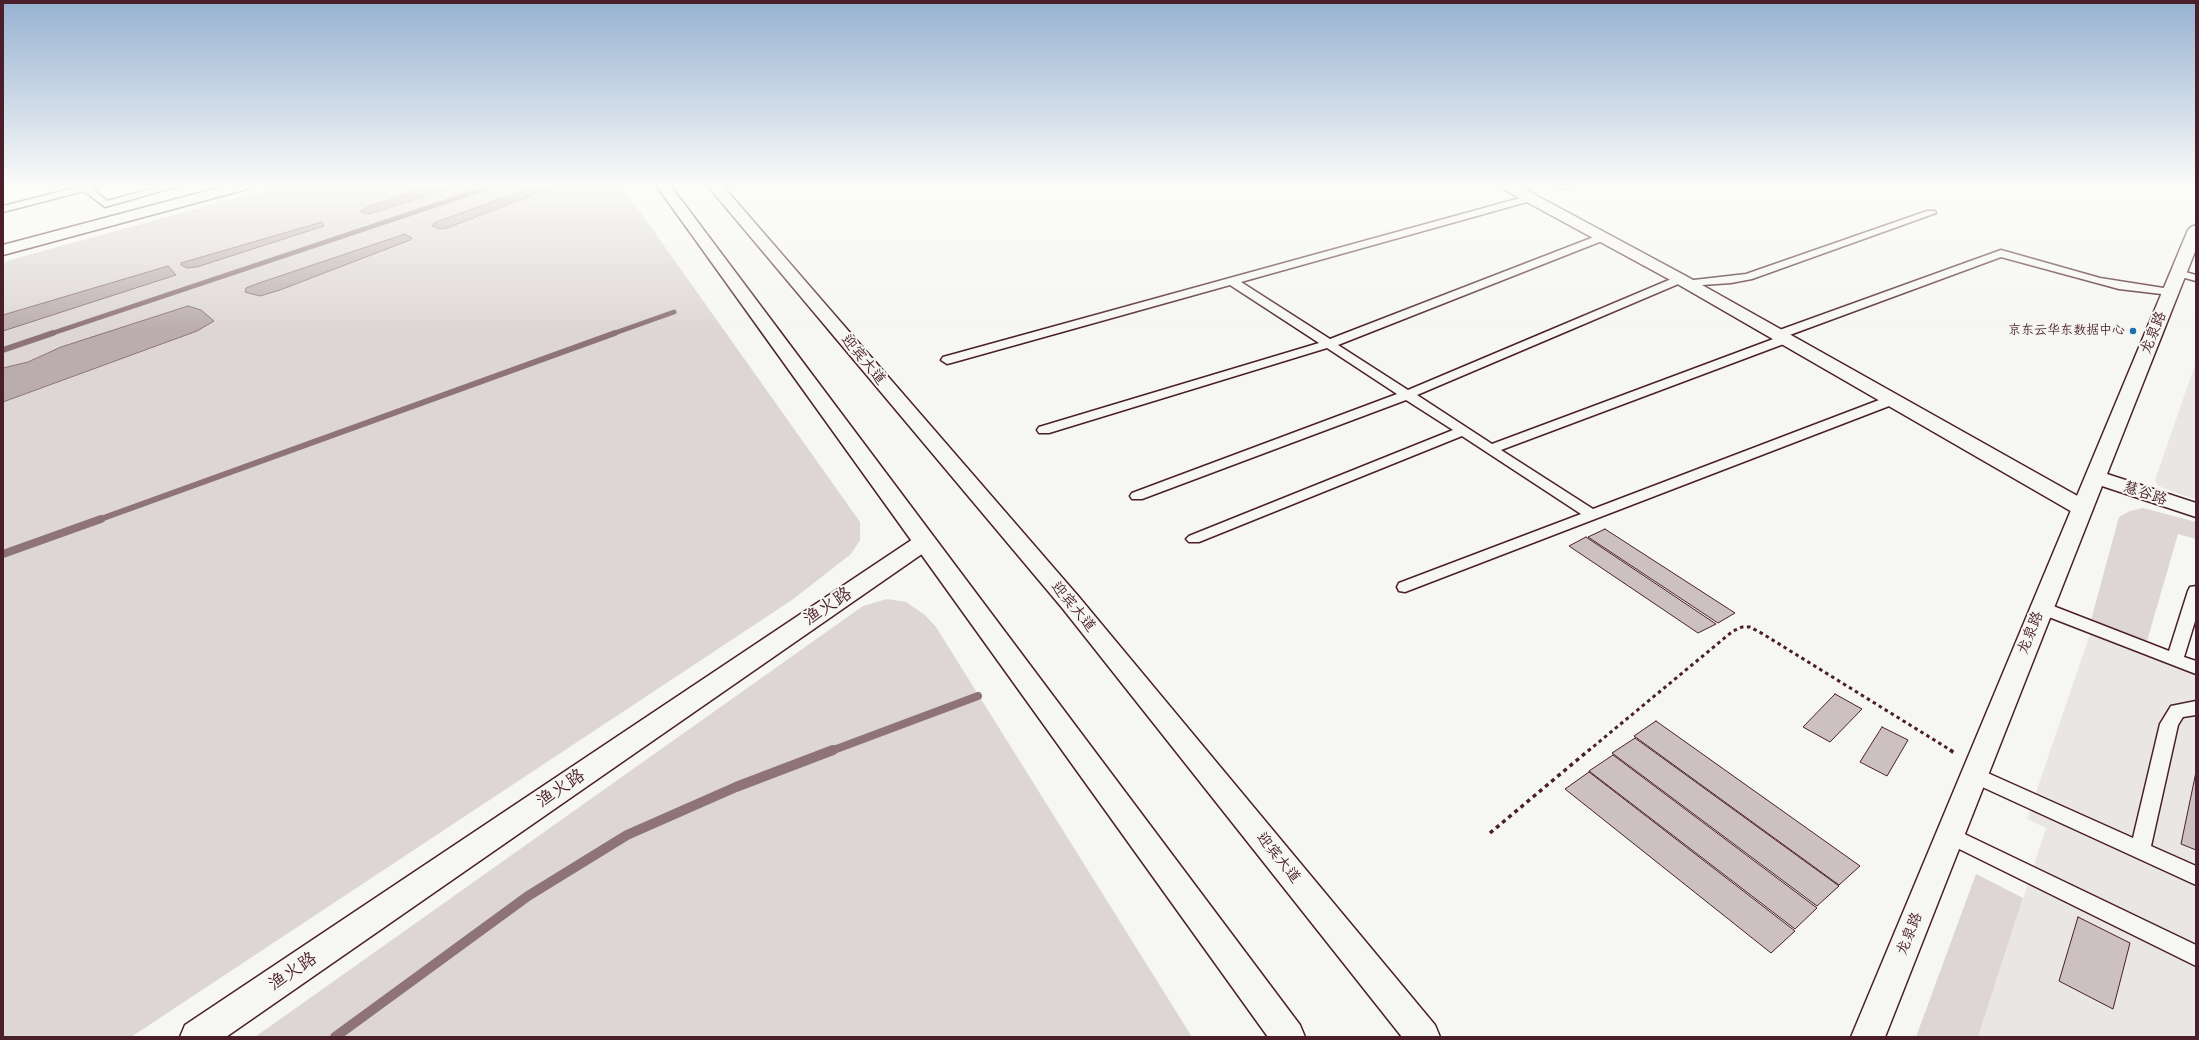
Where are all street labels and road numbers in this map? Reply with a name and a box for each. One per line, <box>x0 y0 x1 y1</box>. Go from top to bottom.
street label: 龙泉路 <box>2137 309 2171 357</box>
street label: 迎宾大道 <box>837 331 889 389</box>
street label: 慧谷路 <box>2121 478 2169 510</box>
street label: 迎宾大道 <box>1047 578 1099 636</box>
street label: 渔火路 <box>800 583 856 631</box>
street label: 龙泉路 <box>2014 609 2048 657</box>
street label: 渔火路 <box>533 765 589 813</box>
street label: 迎宾大道 <box>1252 829 1304 887</box>
street label: 龙泉路 <box>1893 910 1927 958</box>
street label: 渔火路 <box>265 948 321 996</box>

